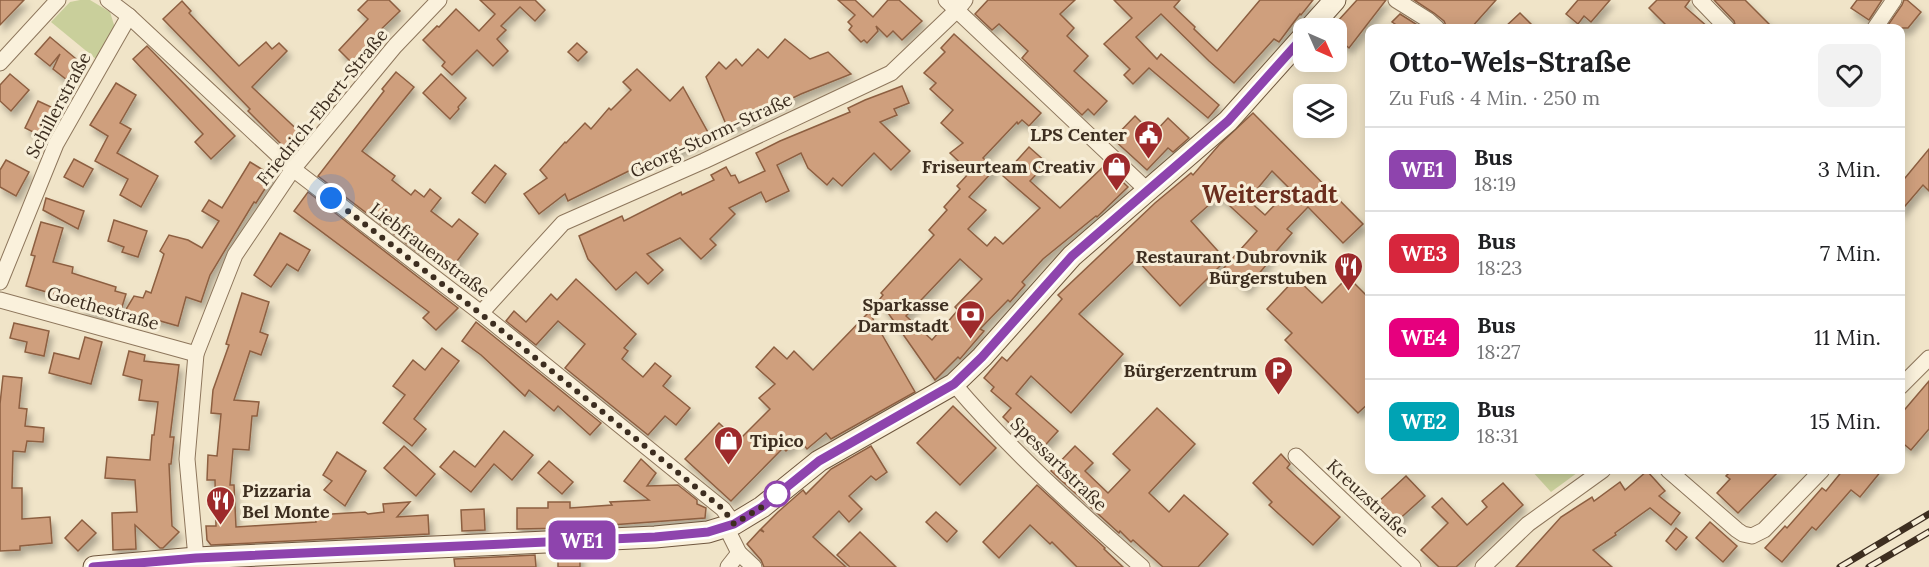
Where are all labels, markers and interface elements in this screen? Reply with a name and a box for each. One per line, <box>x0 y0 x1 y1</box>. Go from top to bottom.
north arrow <box>1293 18 1347 72</box>
map controls <box>1293 18 1347 138</box>
street label: Friedrich-Ebert-Straße <box>252 24 393 190</box>
text: Otto-Wels-Straße <box>1389 44 1631 80</box>
button: heart <box>1818 44 1881 107</box>
street label: Schillerstraße <box>20 48 96 162</box>
button: layers <box>1293 84 1347 138</box>
text: Zu Fuß · 4 Min. · 250 m <box>1389 85 1600 110</box>
street label: Georg-Storm-Straße <box>626 87 796 183</box>
public building icon: LPS Center <box>1132 118 1164 160</box>
place label: LPS Center <box>1030 123 1127 146</box>
text: Bus <box>1474 143 1513 171</box>
shop icon: Friseurteam Creativ <box>1100 150 1132 192</box>
place label: Friseurteam Creativ <box>922 155 1095 178</box>
text: 3 Min. <box>1818 155 1881 183</box>
text: WE1 <box>1401 156 1444 183</box>
text: 18:19 <box>1474 171 1516 196</box>
district label: Weiterstadt <box>1202 179 1339 210</box>
your location <box>316 183 346 213</box>
street label: Liebfrauenstraße <box>365 197 495 303</box>
text: Bus <box>1477 227 1516 255</box>
text: 7 Min. <box>1820 239 1881 267</box>
text: WE3 <box>1401 240 1447 267</box>
place label: Restaurant Dubrovnik Bürgerstuben <box>1136 245 1328 289</box>
restaurant icon: Restaurant Dubrovnik Bürgerstuben <box>1332 250 1364 292</box>
text: 18:23 <box>1477 255 1522 280</box>
street label: Goethestraße <box>44 281 162 335</box>
place label: Sparkasse Darmstadt <box>857 293 950 337</box>
bank icon: Sparkasse Darmstadt <box>954 298 986 340</box>
text: Bus <box>1477 311 1516 339</box>
text: 11 Min. <box>1814 323 1881 351</box>
text: WE4 <box>1401 324 1447 351</box>
text: 18:27 <box>1477 339 1520 364</box>
parking icon: Bürgerzentrum <box>1262 354 1294 396</box>
place label: Bürgerzentrum <box>1123 359 1257 382</box>
text: Bus <box>1477 395 1515 423</box>
text: 15 Min. <box>1810 407 1881 435</box>
text: WE2 <box>1401 408 1447 435</box>
street label: Spessartstraße <box>1006 412 1112 516</box>
text: 18:31 <box>1477 423 1519 448</box>
shop icon: Tipico <box>713 424 745 466</box>
place label: Tipico <box>750 429 804 452</box>
street label: Kreuzstraße <box>1322 454 1414 542</box>
place label: Pizzaria Bel Monte <box>242 479 330 523</box>
unlabelled marker <box>764 481 790 507</box>
restaurant icon: Pizzaria Bel Monte <box>205 484 237 526</box>
line badge: WE1 <box>548 520 616 560</box>
text: WE1 <box>561 527 603 554</box>

